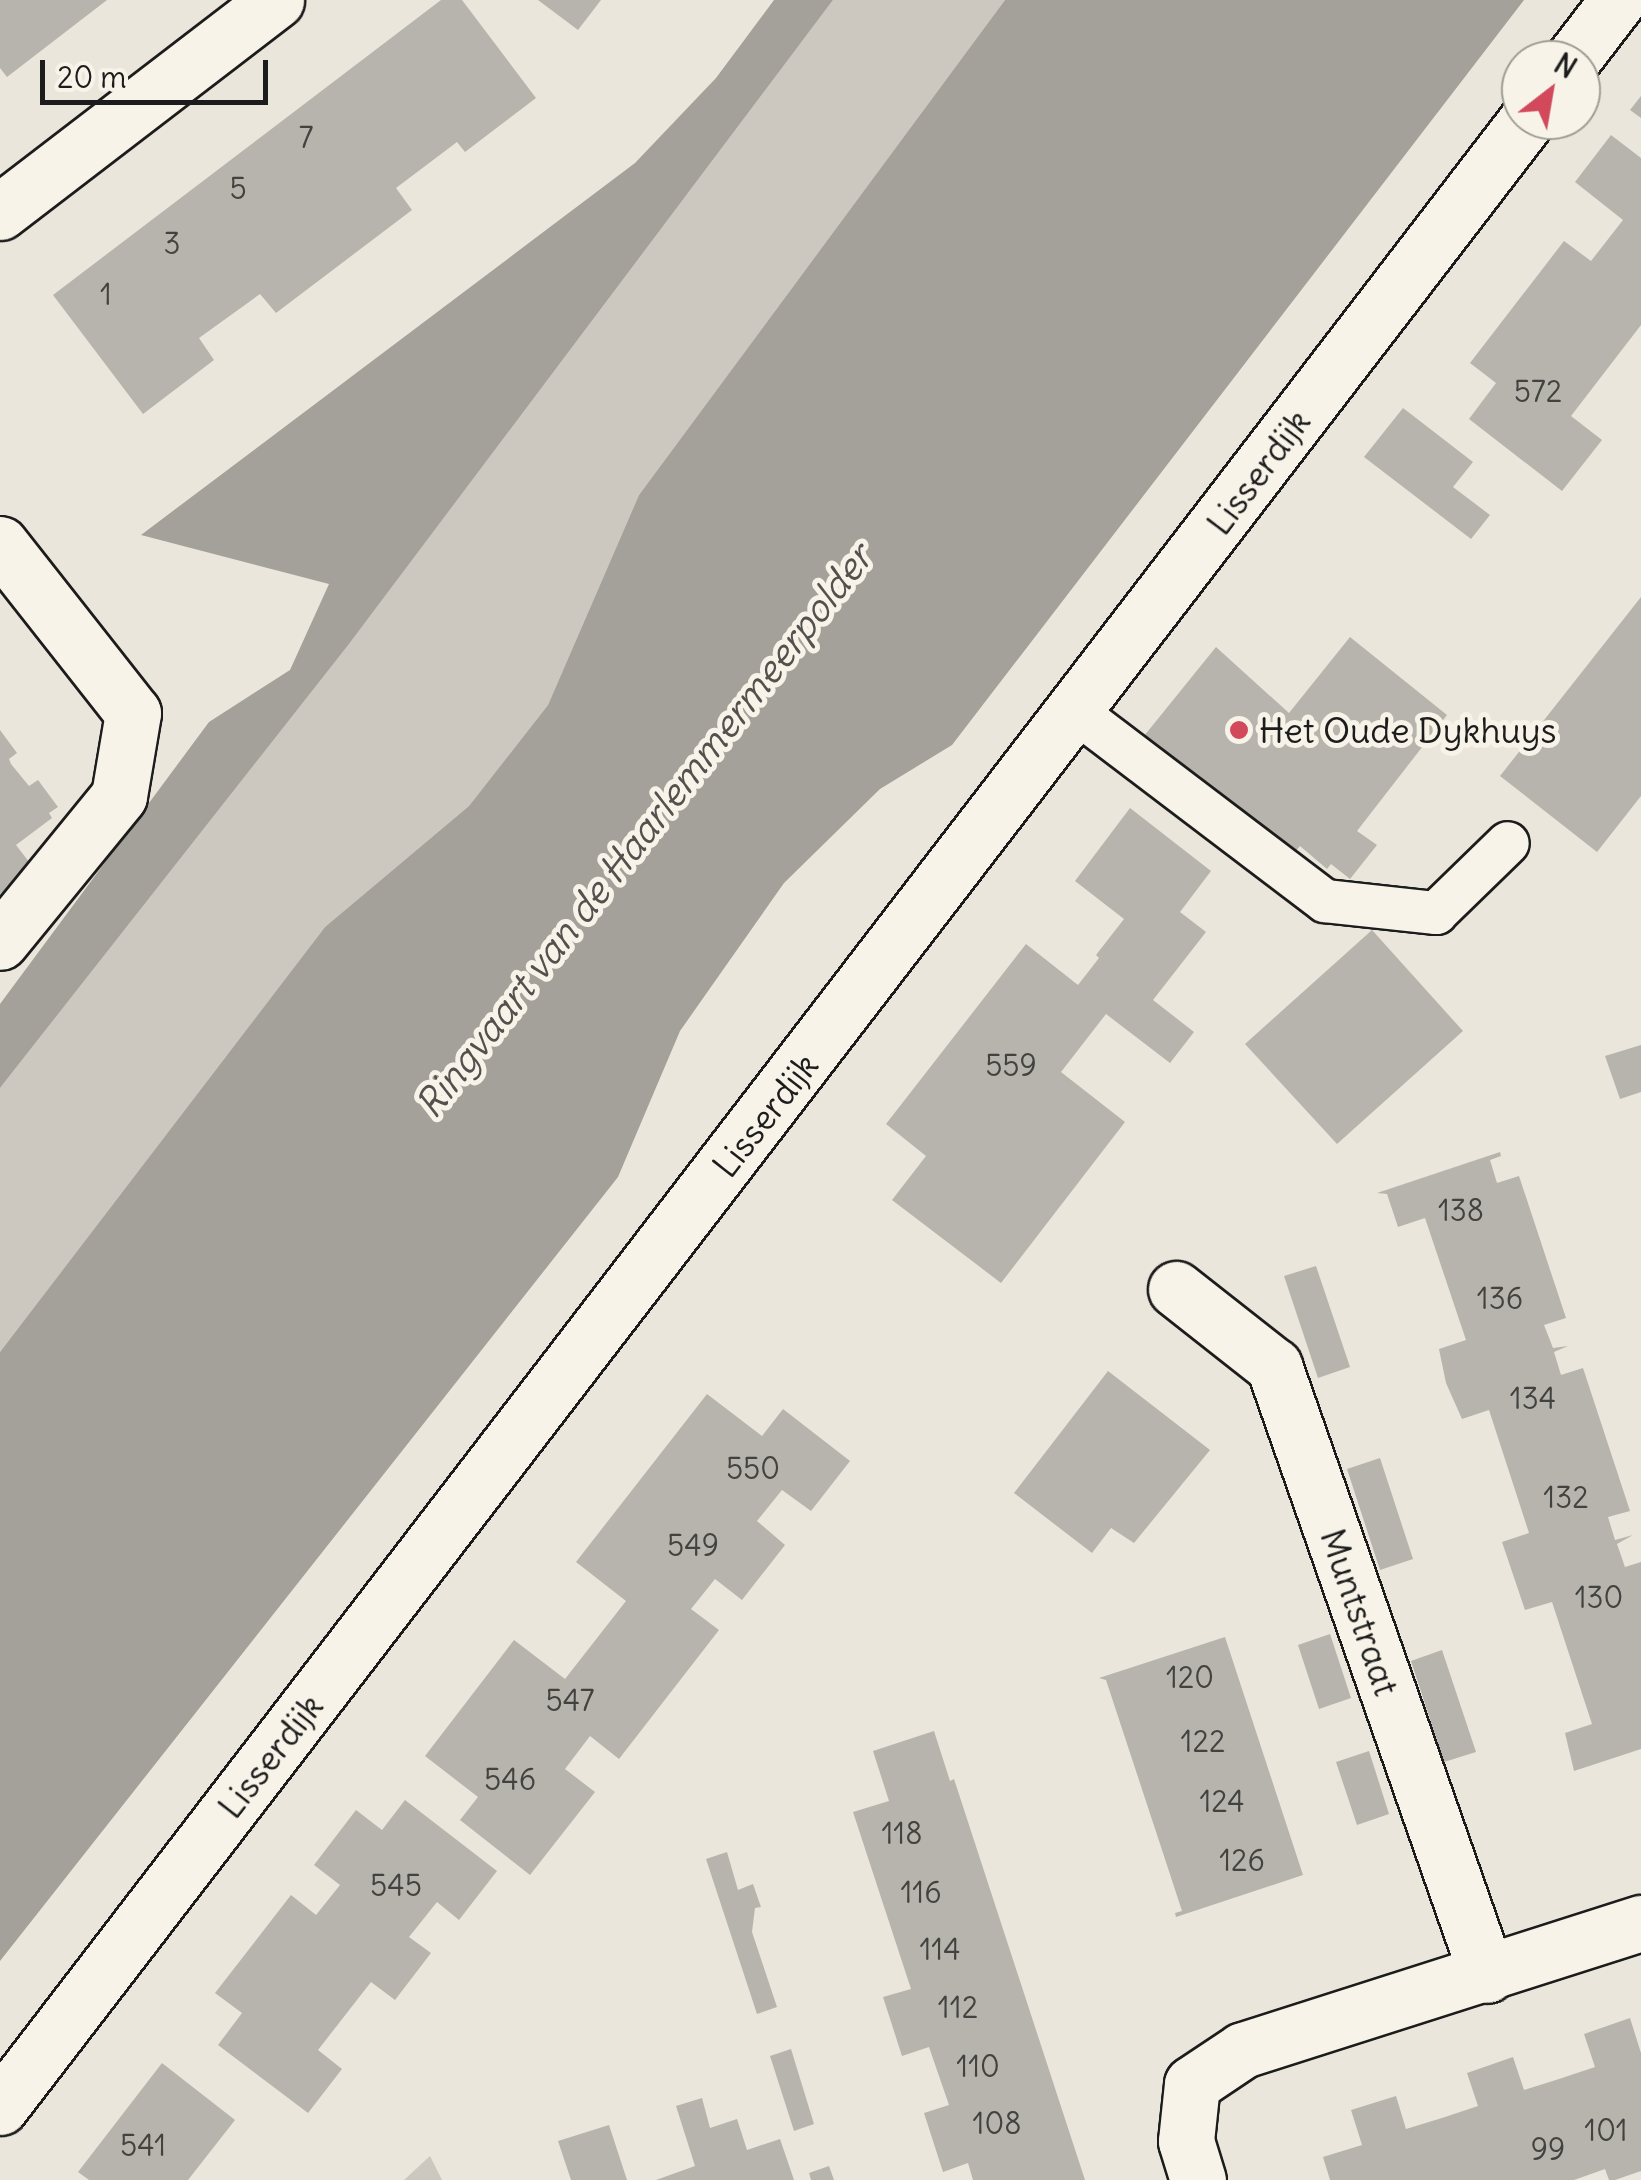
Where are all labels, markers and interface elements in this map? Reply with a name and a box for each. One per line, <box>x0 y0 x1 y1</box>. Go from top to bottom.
scale bar <box>45 40 272 102</box>
north arrow <box>1501 40 1601 140</box>
text: N <box>1548 46 1583 86</box>
text: 20 m <box>57 58 127 96</box>
house number: 7 <box>299 119 313 155</box>
house number: 5 <box>229 170 247 206</box>
house number: 3 <box>163 225 181 261</box>
house number: 1 <box>100 276 112 312</box>
house number: 572 <box>1514 373 1562 409</box>
street label: Lisserdijk <box>1197 401 1319 543</box>
water label: Ringvaart van de Haarlemmermeerpolder <box>406 535 882 1127</box>
place label: Het Oude Dykhuys <box>1259 709 1556 751</box>
marker: Het Oude Dykhuys <box>1228 719 1250 741</box>
street label: Lisserdijk <box>704 1045 826 1185</box>
house number: 559 <box>985 1047 1037 1083</box>
house number: 138 <box>1438 1192 1484 1228</box>
house number: 136 <box>1477 1280 1523 1316</box>
house number: 134 <box>1510 1380 1556 1416</box>
house number: 550 <box>726 1450 780 1486</box>
house number: 132 <box>1543 1479 1589 1515</box>
street label: Muntstraat <box>1312 1523 1408 1701</box>
house number: 549 <box>667 1527 719 1563</box>
house number: 130 <box>1575 1579 1623 1615</box>
house number: 120 <box>1166 1659 1214 1695</box>
house number: 547 <box>546 1682 594 1718</box>
street label: Lisserdijk <box>209 1686 331 1826</box>
house number: 122 <box>1181 1723 1225 1759</box>
house number: 546 <box>484 1761 536 1797</box>
house number: 124 <box>1199 1783 1245 1819</box>
house number: 118 <box>881 1815 923 1851</box>
house number: 126 <box>1219 1842 1265 1878</box>
house number: 545 <box>370 1867 422 1903</box>
house number: 116 <box>900 1874 942 1910</box>
house number: 114 <box>919 1931 961 1967</box>
house number: 112 <box>938 1989 978 2025</box>
house number: 110 <box>956 2048 1000 2084</box>
house number: 108 <box>973 2105 1021 2141</box>
house number: 101 <box>1584 2112 1628 2148</box>
house number: 541 <box>120 2127 166 2163</box>
house number: 99 <box>1531 2131 1565 2167</box>

